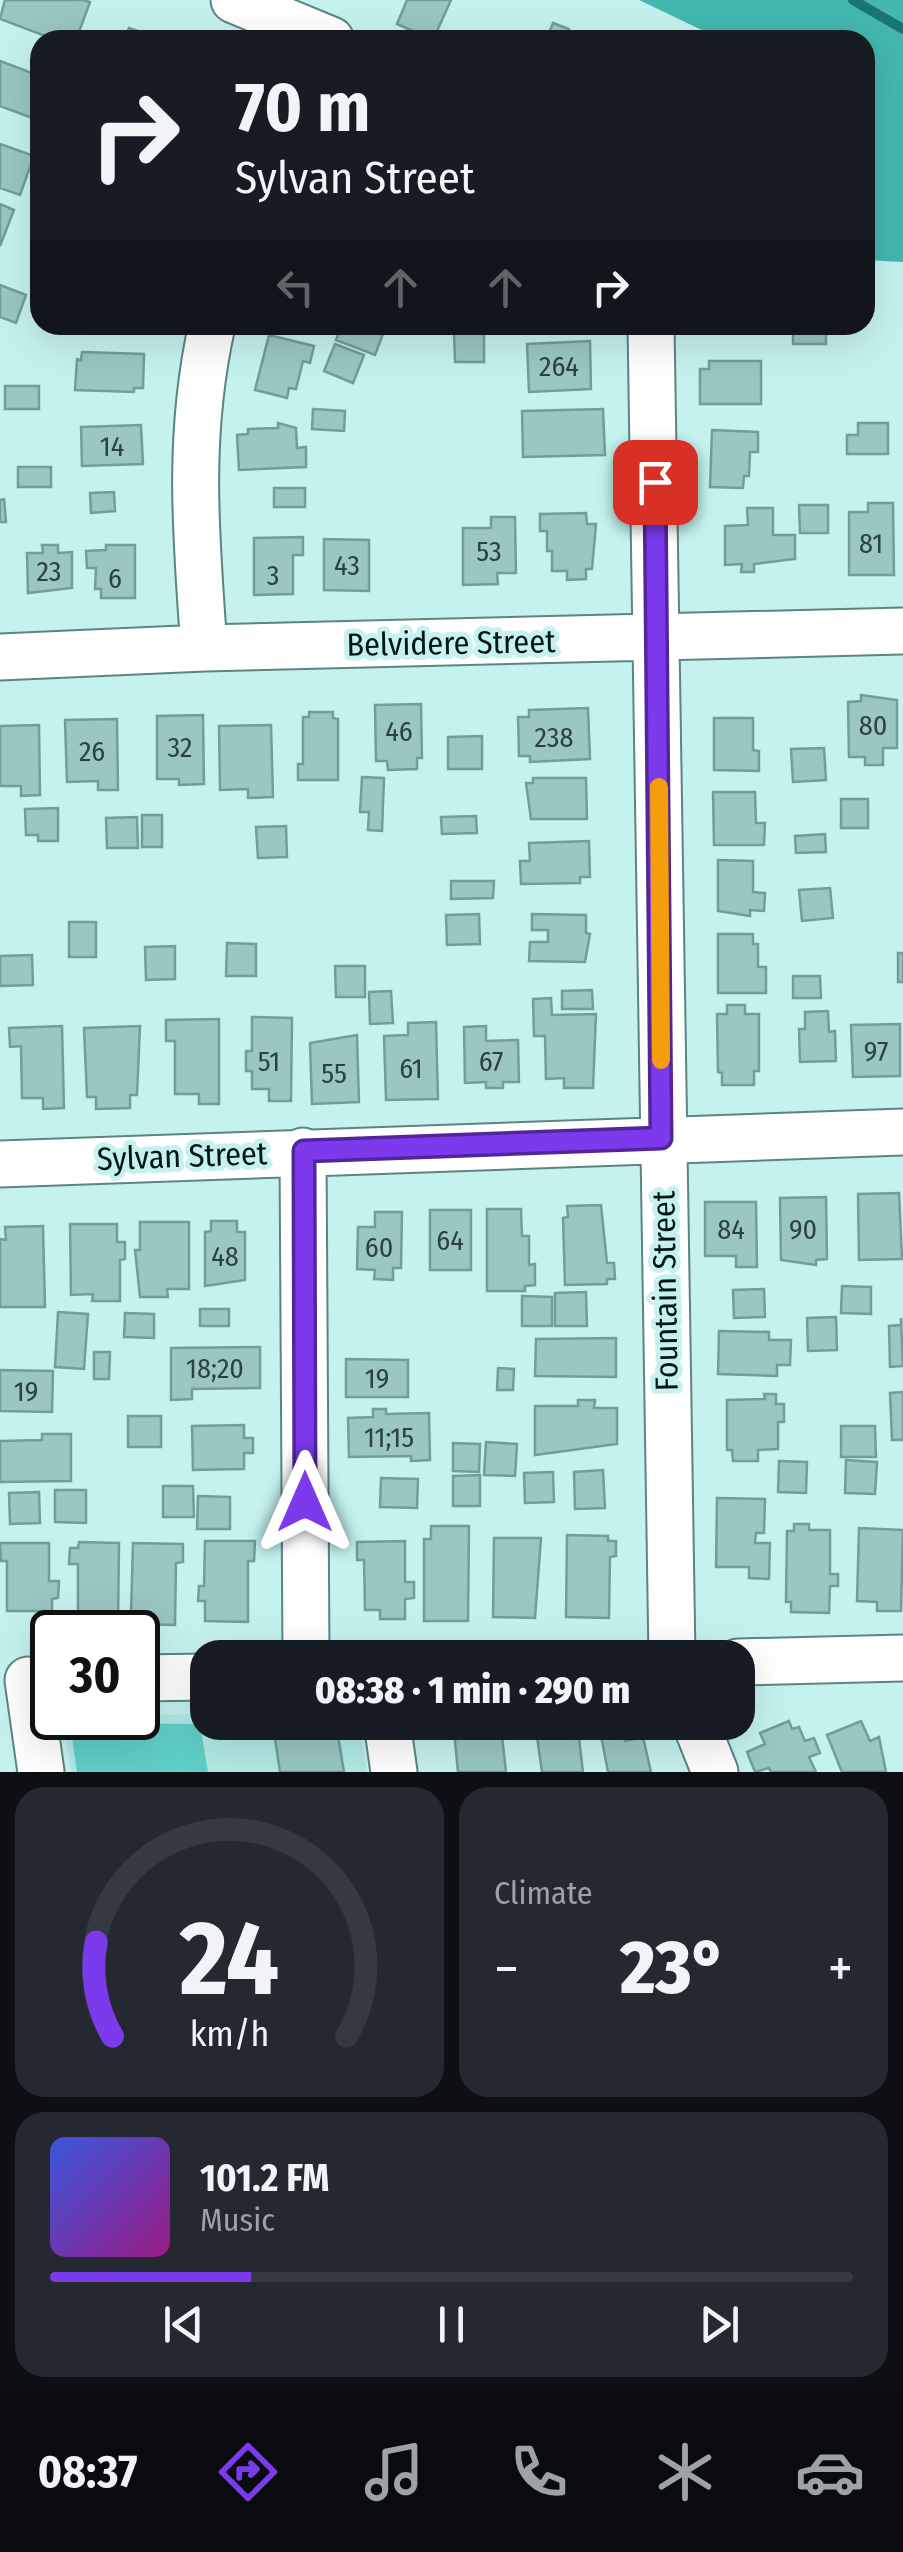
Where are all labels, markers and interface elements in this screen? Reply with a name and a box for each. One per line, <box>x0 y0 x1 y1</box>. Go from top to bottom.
text: 70 m <box>235 66 370 150</box>
icon: right <box>70 70 200 200</box>
text: Sylvan Street <box>235 151 475 205</box>
icon: left <box>268 260 323 315</box>
icon: ahead <box>373 260 428 315</box>
icon: ahead <box>478 260 533 315</box>
icon: right <box>583 260 638 315</box>
house number: 264 <box>539 350 579 383</box>
house number: 14 <box>100 430 124 463</box>
pin <box>613 440 698 525</box>
icon: arrive <box>628 455 683 510</box>
house number: 81 <box>859 527 883 560</box>
house number: 53 <box>476 535 502 568</box>
house number: 43 <box>334 549 360 582</box>
house number: 23 <box>37 555 61 588</box>
house number: 3 <box>267 559 279 592</box>
house number: 6 <box>108 562 122 595</box>
street label: Belvidere Street <box>346 622 556 664</box>
house number: 80 <box>859 709 887 742</box>
house number: 46 <box>385 715 413 748</box>
house number: 238 <box>535 721 573 754</box>
house number: 32 <box>168 731 192 764</box>
house number: 26 <box>79 735 105 768</box>
house number: 97 <box>864 1035 888 1068</box>
house number: 51 <box>258 1045 280 1078</box>
house number: 67 <box>479 1045 503 1078</box>
house number: 61 <box>399 1052 423 1085</box>
house number: 55 <box>321 1057 347 1090</box>
street label: Sylvan Street <box>96 1134 268 1178</box>
street label: Fountain Street <box>644 1190 686 1392</box>
house number: 84 <box>717 1213 745 1246</box>
house number: 90 <box>789 1213 817 1246</box>
house number: 64 <box>436 1224 464 1257</box>
house number: 60 <box>365 1231 393 1264</box>
house number: 48 <box>211 1240 239 1273</box>
house number: 18;20 <box>186 1352 244 1385</box>
house number: 19 <box>365 1362 389 1395</box>
house number: 19 <box>14 1375 38 1408</box>
house number: 11;15 <box>364 1421 414 1454</box>
position arrow <box>253 1450 357 1554</box>
speed limit sign: 30 <box>30 1610 160 1740</box>
text: 08:38 · 1 min · 290 m <box>315 1667 630 1713</box>
text: Climate <box>494 1874 593 1912</box>
text: 24 <box>179 1897 279 2022</box>
text: 23° <box>620 1923 727 2013</box>
text: − <box>494 1936 519 2002</box>
text: + <box>828 1936 853 2002</box>
text: km/h <box>190 2013 269 2055</box>
text: 101.2 FM <box>200 2155 329 2201</box>
text: Music <box>200 2201 275 2239</box>
icon: previous <box>156 2297 211 2352</box>
icon: pause <box>424 2297 479 2352</box>
icon: next <box>692 2297 747 2352</box>
icon: directions <box>213 2437 283 2507</box>
icon: music <box>359 2437 429 2507</box>
icon: phone <box>504 2437 574 2507</box>
icon: climate <box>650 2437 720 2507</box>
icon: car <box>795 2437 865 2507</box>
text: 08:37 <box>38 2445 137 2499</box>

